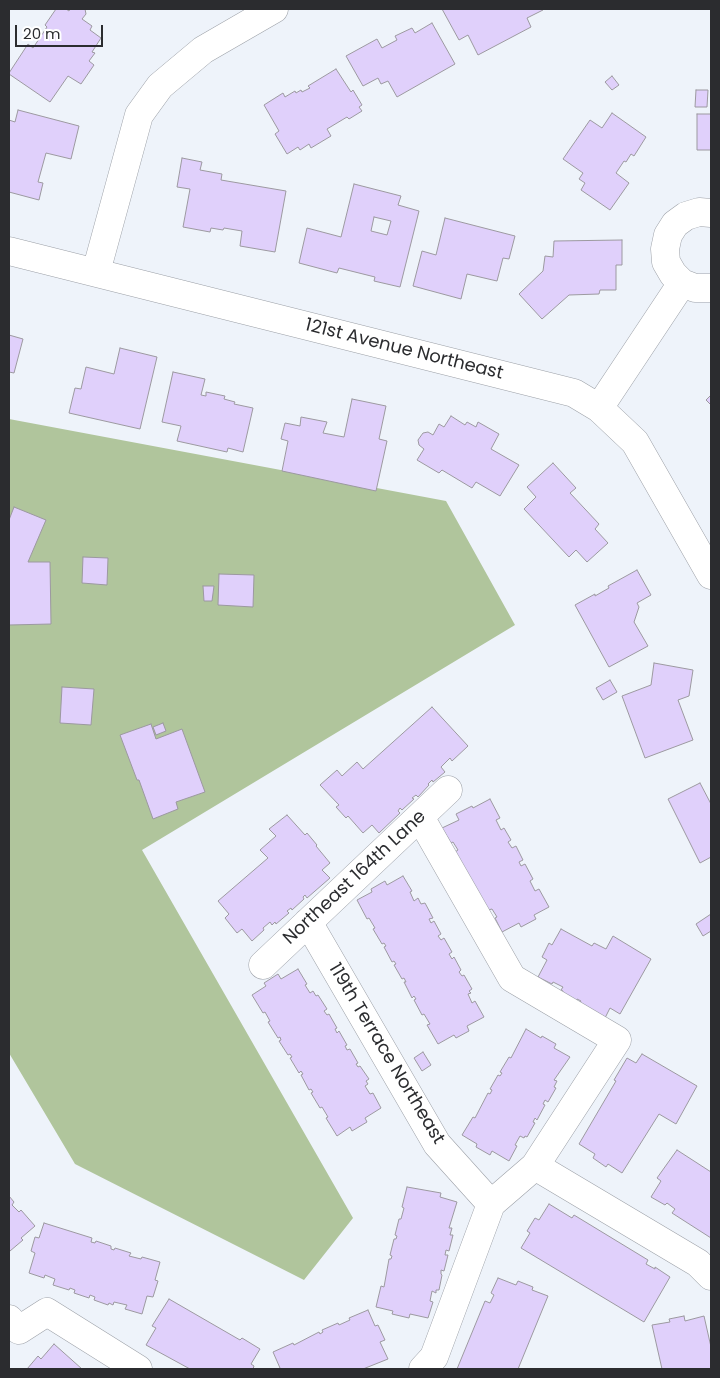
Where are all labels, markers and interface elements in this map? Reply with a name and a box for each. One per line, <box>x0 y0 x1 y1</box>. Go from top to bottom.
scale bar <box>18 15 105 47</box>
text: 20 m <box>23 23 61 44</box>
street label: 121st Avenue Northeast <box>303 315 505 385</box>
street label: Northeast 164th Lane <box>279 806 431 950</box>
street label: 119th Terrace Northeast <box>323 960 449 1148</box>

